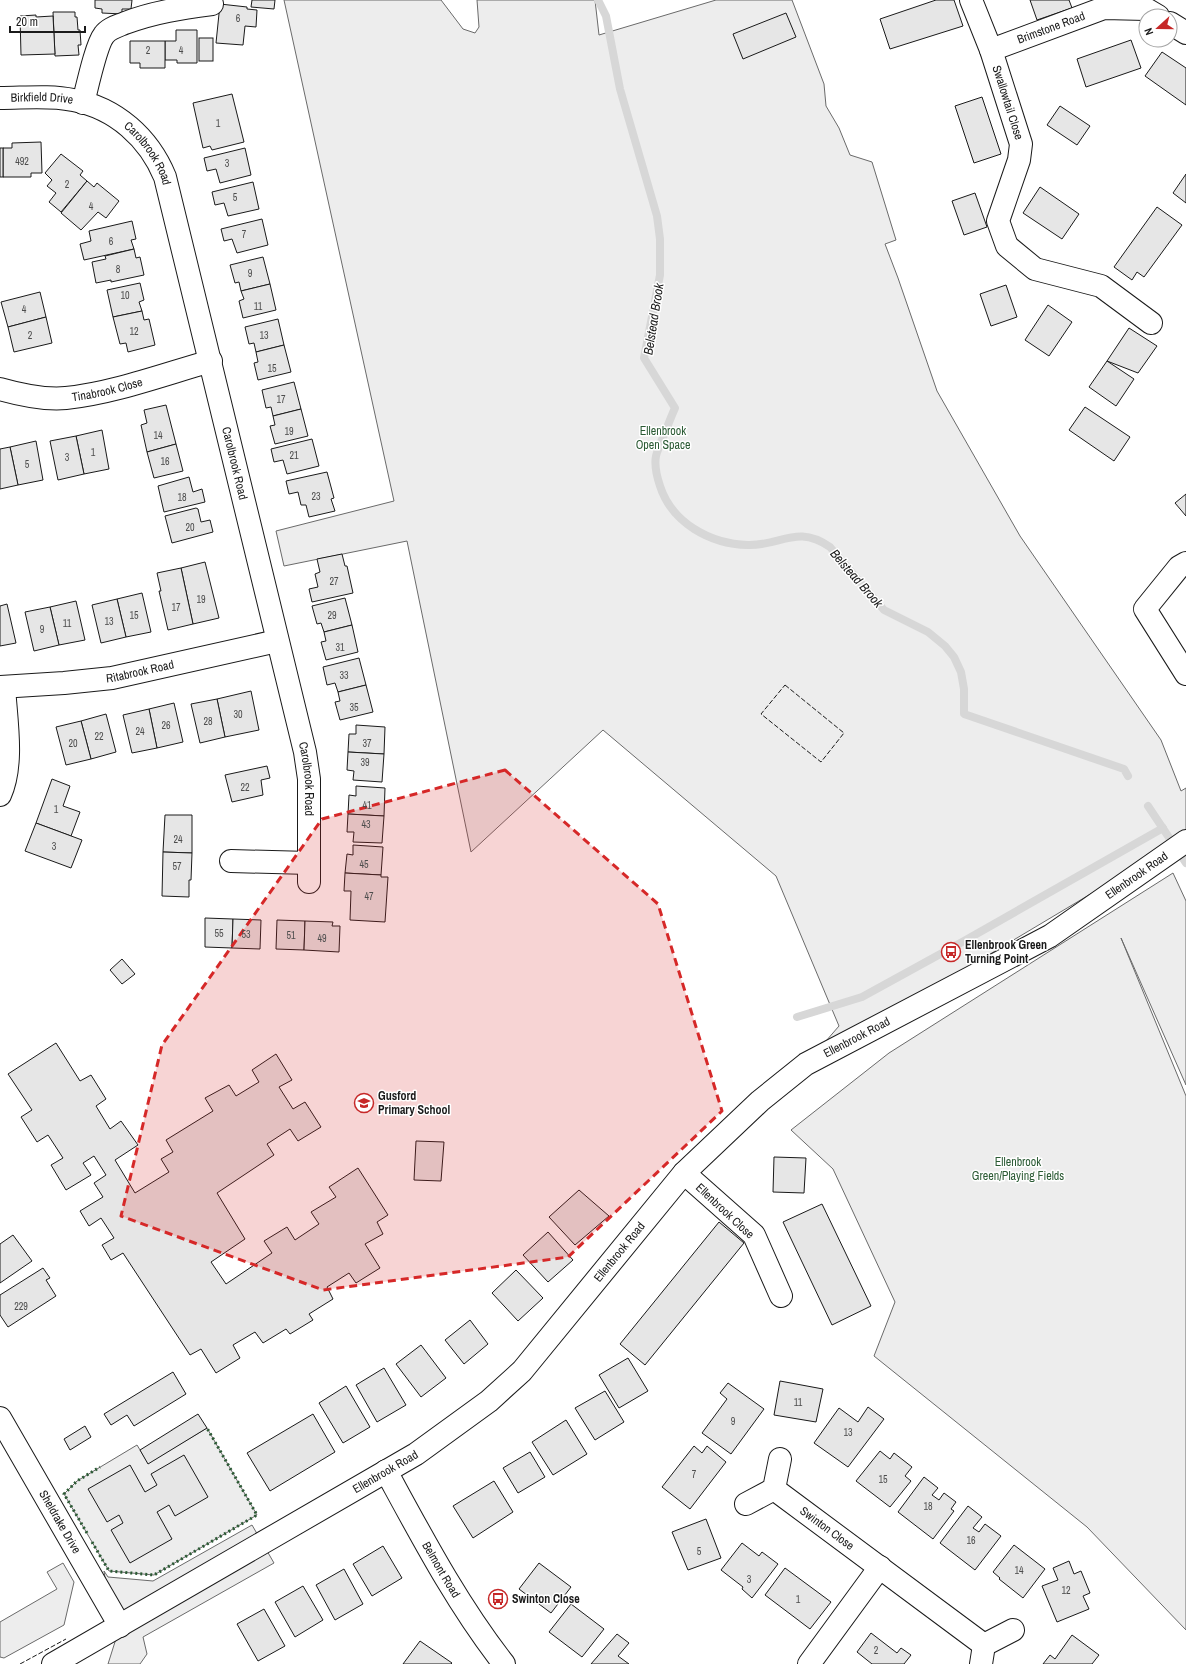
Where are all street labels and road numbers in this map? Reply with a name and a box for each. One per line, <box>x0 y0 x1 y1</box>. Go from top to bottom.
street label: Brimstone Road <box>1015 8 1087 48</box>
street label: Swallowtail Close <box>988 63 1027 142</box>
street label: Birkfield Drive <box>10 89 75 108</box>
street label: Carolbrook Road <box>121 118 175 187</box>
street label: Tinabrook Close <box>71 374 144 405</box>
street label: Carolbrook Road <box>218 425 251 501</box>
street label: Ritabrook Road <box>105 656 175 687</box>
street label: Carolbrook Road <box>295 740 317 816</box>
street label: Ellenbrook Road <box>1102 848 1171 903</box>
street label: Ellenbrook Road <box>821 1013 893 1061</box>
street label: Ellenbrook Close <box>692 1180 758 1242</box>
street label: Ellenbrook Road <box>590 1219 649 1285</box>
street label: Ellenbrook Road <box>350 1447 421 1497</box>
street label: Sheldrake Drive <box>35 1487 85 1557</box>
street label: Swinton Close <box>797 1503 857 1554</box>
street label: Belmont Road <box>418 1539 464 1601</box>

